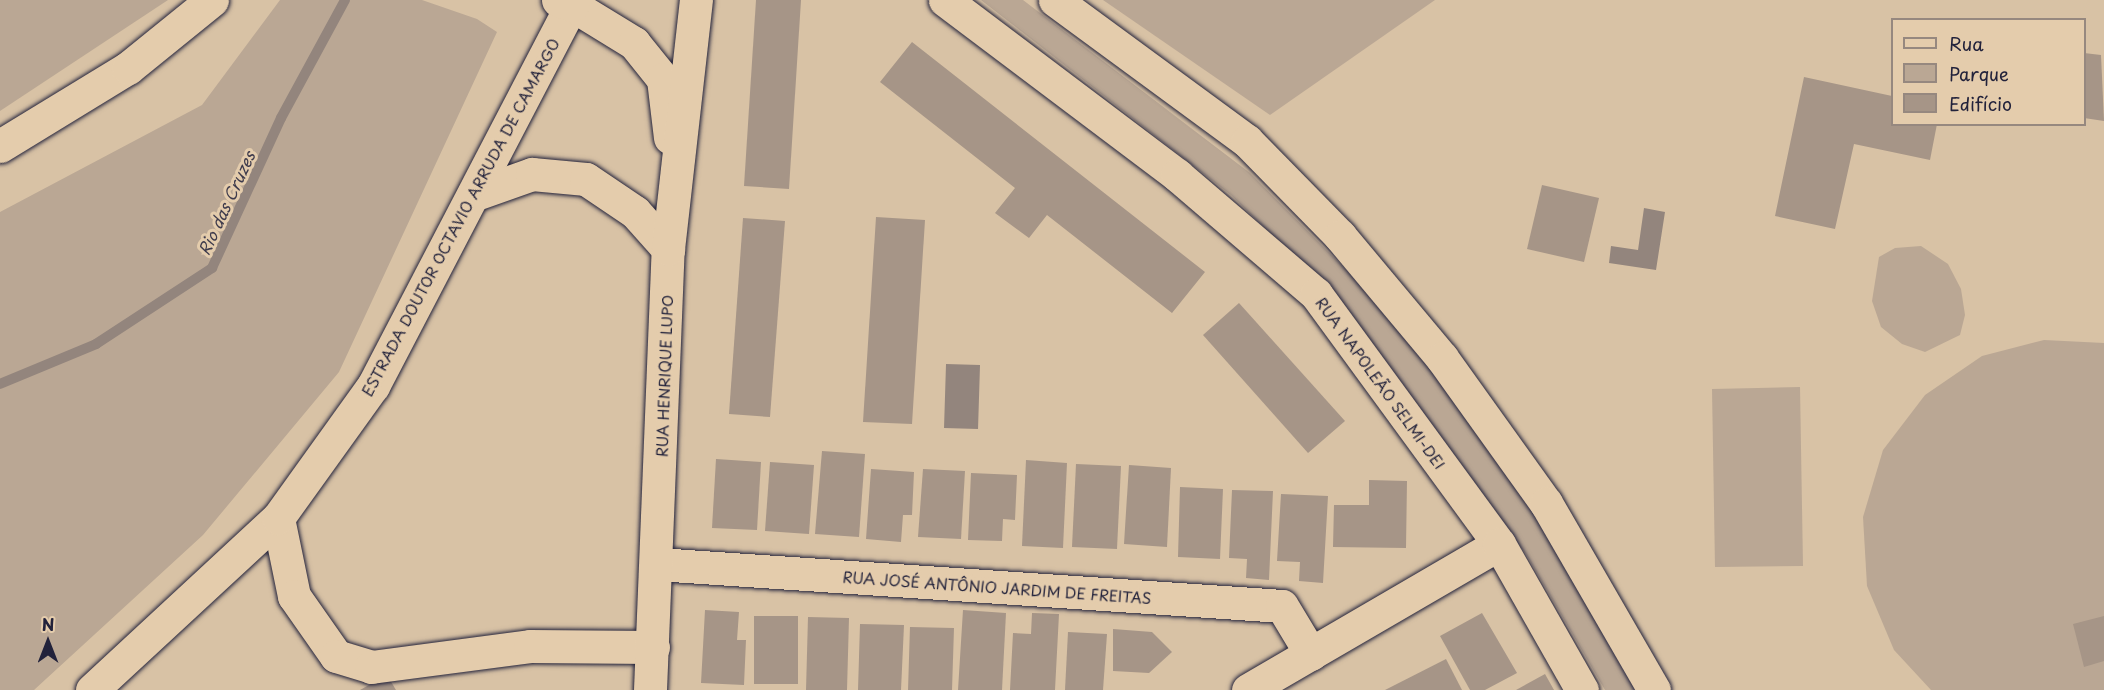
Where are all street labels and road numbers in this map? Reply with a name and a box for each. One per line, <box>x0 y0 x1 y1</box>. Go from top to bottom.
street label: ESTRADA DOUTOR OCTAVIO ARRUDA DE CAMARGO <box>357 33 563 401</box>
street label: RUA NAPOLEÃO SELMI-DEI <box>1313 293 1449 473</box>
street label: RUA HENRIQUE LUPO <box>652 294 676 458</box>
street label: RUA JOSÉ ANTÔNIO JARDIM DE FREITAS <box>839 567 1155 607</box>

